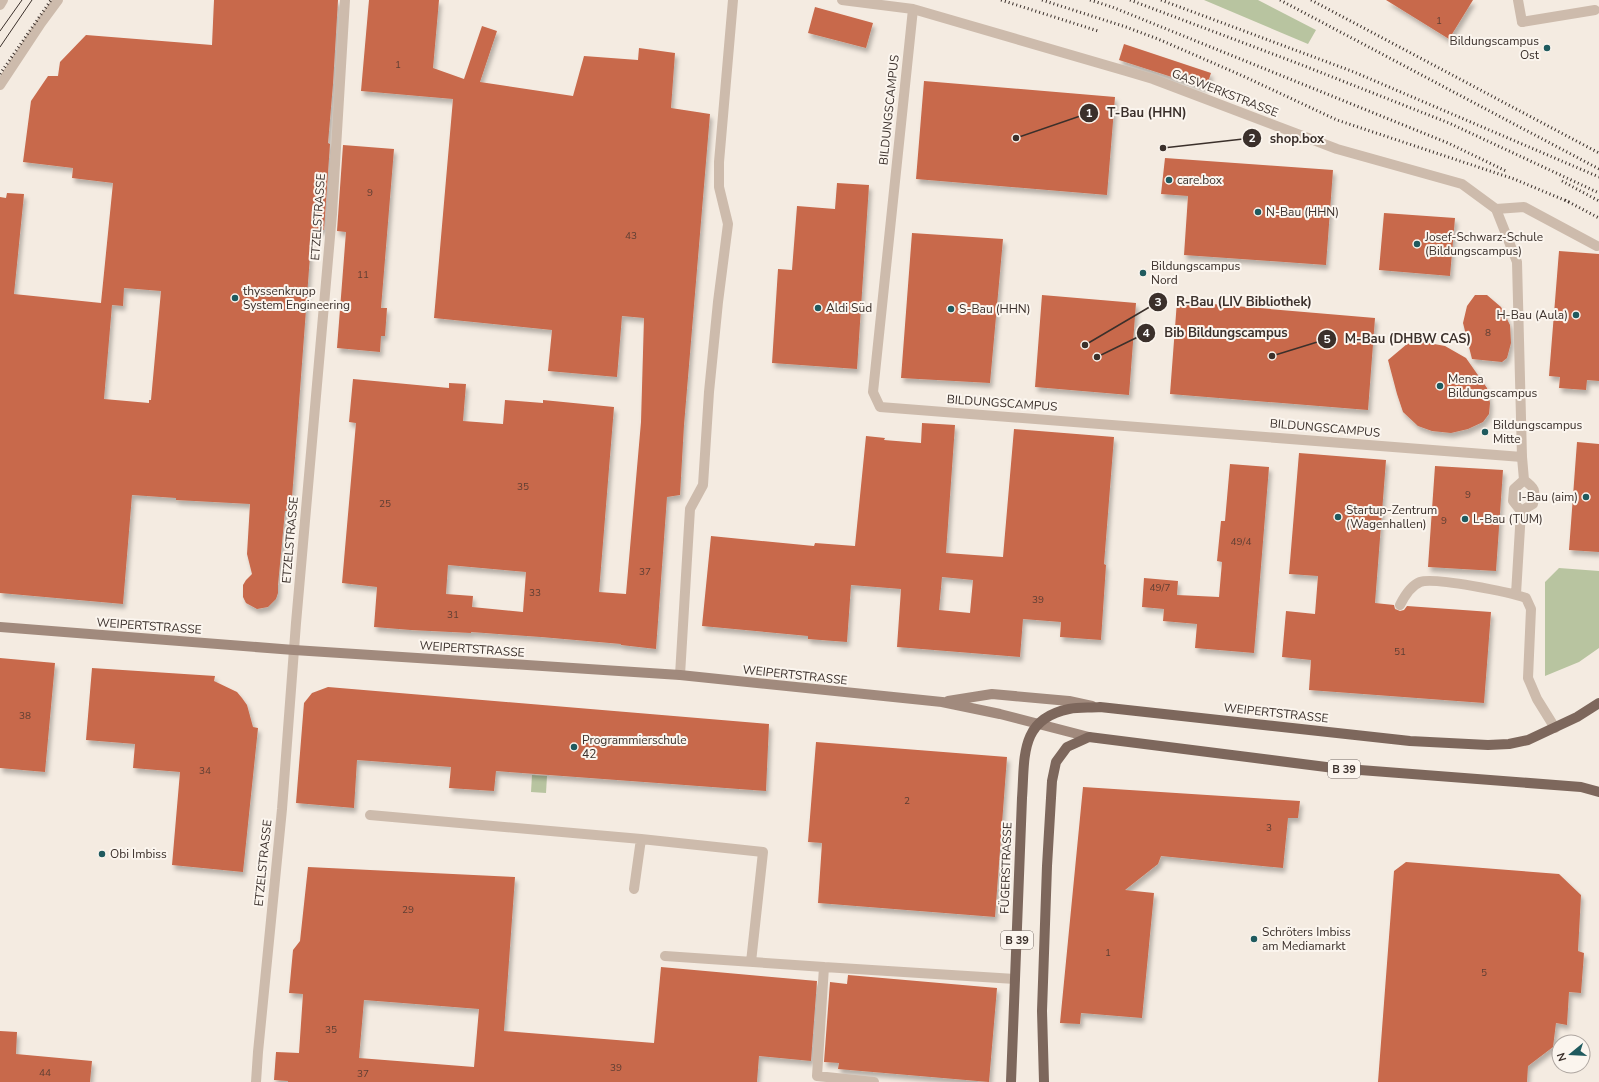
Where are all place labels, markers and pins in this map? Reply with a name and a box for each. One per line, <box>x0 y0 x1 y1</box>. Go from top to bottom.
place label: Bildungscampus Ost <box>1450 33 1540 63</box>
marker: Bildungscampus Ost <box>1542 43 1552 53</box>
callout: T-Bau (HHN) <box>1079 100 1195 125</box>
callout: shop.box <box>1242 126 1332 151</box>
place label: care.box <box>1177 172 1223 188</box>
marker: care.box <box>1164 175 1174 185</box>
place label: N-Bau (HHN) <box>1266 204 1339 220</box>
marker: N-Bau (HHN) <box>1253 207 1263 217</box>
place label: Josef-Schwarz-Schule (Bildungscampus) <box>1424 229 1543 259</box>
marker: Josef-Schwarz-Schule (Bildungscampus) <box>1412 239 1422 249</box>
place label: Bildungscampus Nord <box>1151 258 1241 288</box>
marker: Bildungscampus Nord <box>1138 268 1148 278</box>
place label: thyssenkrupp System Engineering <box>243 283 350 313</box>
callout: R-Bau (LIV Bibliothek) <box>1148 289 1320 314</box>
marker: thyssenkrupp System Engineering <box>230 293 240 303</box>
place label: Aldi Süd <box>826 300 872 316</box>
place label: S-Bau (HHN) <box>959 301 1031 317</box>
marker: Aldi Süd <box>813 303 823 313</box>
marker: S-Bau (HHN) <box>946 304 956 314</box>
place label: H-Bau (Aula) <box>1496 307 1568 323</box>
marker: H-Bau (Aula) <box>1571 310 1581 320</box>
callout: Bib Bildungscampus <box>1136 320 1296 345</box>
callout: M-Bau (DHBW CAS) <box>1317 326 1479 351</box>
place label: Mensa Bildungscampus <box>1448 371 1538 401</box>
marker: Mensa Bildungscampus <box>1435 381 1445 391</box>
place label: Bildungscampus Mitte <box>1493 417 1583 447</box>
marker: Bildungscampus Mitte <box>1480 427 1490 437</box>
place label: I-Bau (aim) <box>1519 489 1578 505</box>
marker: I-Bau (aim) <box>1581 492 1591 502</box>
place label: Startup-Zentrum (Wagenhallen) <box>1346 502 1437 532</box>
place label: L-Bau (TUM) <box>1473 511 1543 527</box>
marker: Startup-Zentrum (Wagenhallen) <box>1333 512 1343 522</box>
marker: L-Bau (TUM) <box>1460 514 1470 524</box>
place label: Programmierschule 42 <box>582 732 687 762</box>
marker: Programmierschule 42 <box>569 742 579 752</box>
place label: Obi Imbiss <box>110 846 167 862</box>
marker: Obi Imbiss <box>97 849 107 859</box>
place label: Schröters Imbiss am Mediamarkt <box>1262 924 1351 954</box>
marker: Schröters Imbiss am Mediamarkt <box>1249 934 1259 944</box>

